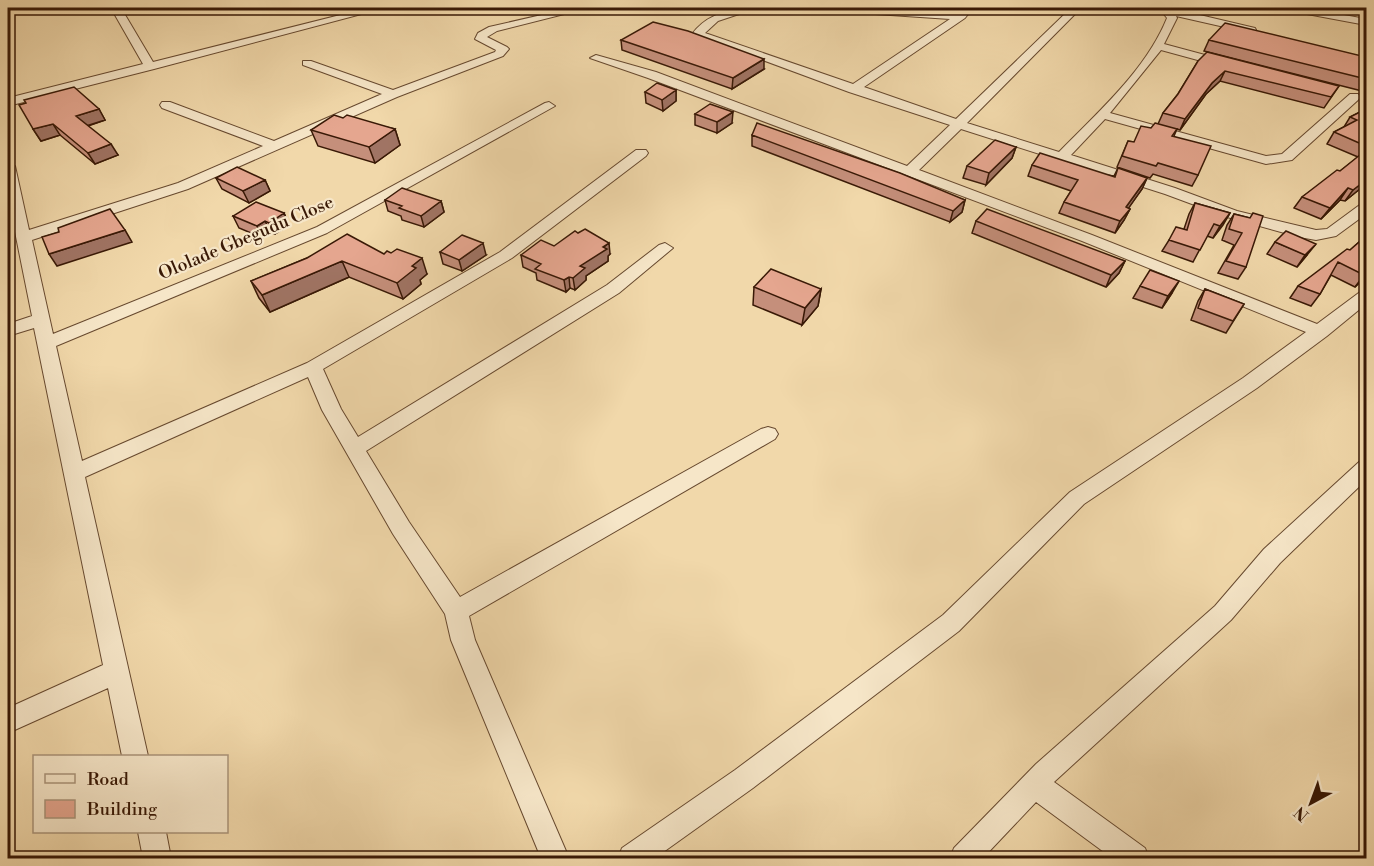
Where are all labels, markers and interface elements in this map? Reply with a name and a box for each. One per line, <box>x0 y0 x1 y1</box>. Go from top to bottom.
street label: Ololade Gbegudu Close <box>155 191 337 285</box>
legend <box>33 755 228 833</box>
text: Road <box>87 768 130 791</box>
north arrow <box>1281 773 1341 833</box>
text: Building <box>86 798 158 821</box>
text: N <box>1290 802 1313 825</box>

